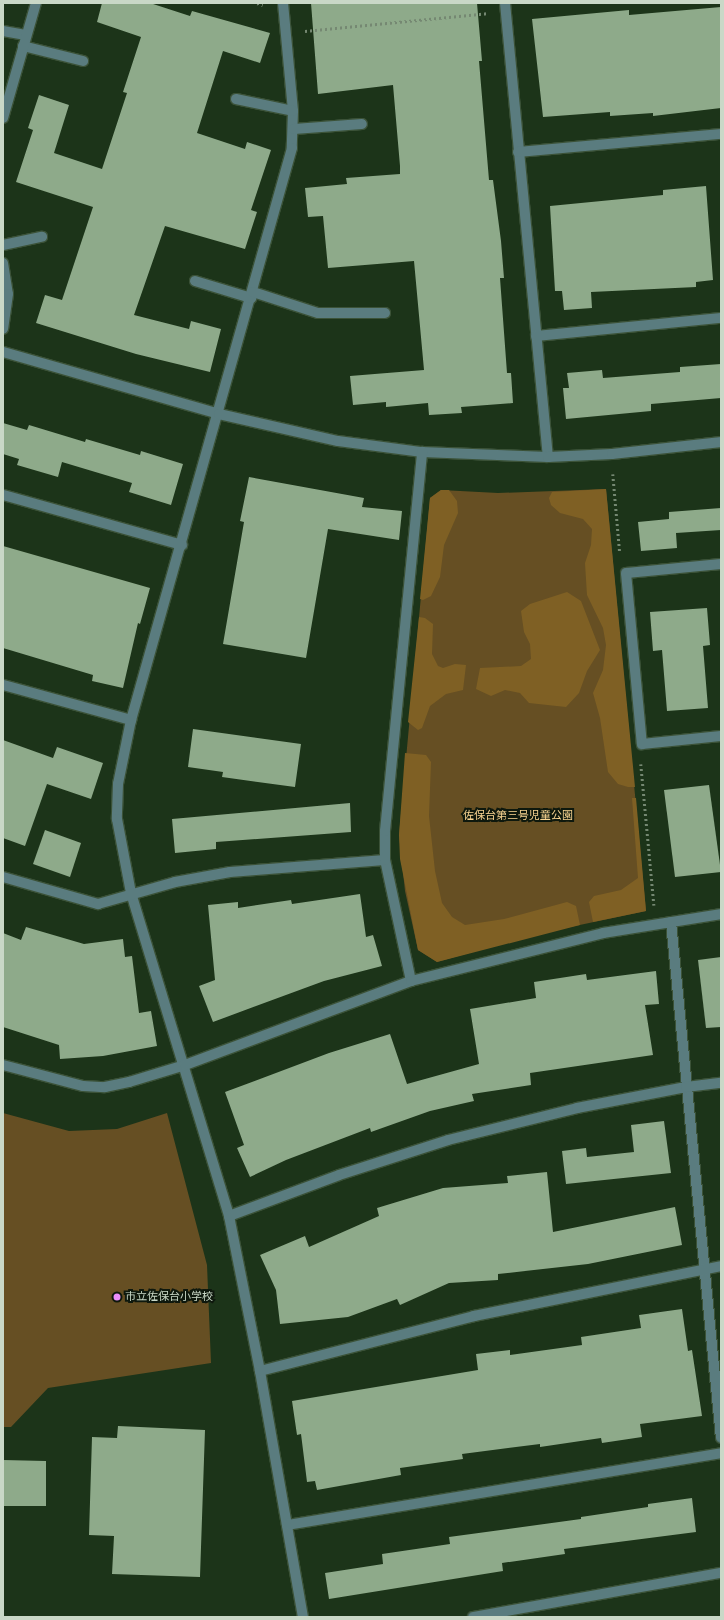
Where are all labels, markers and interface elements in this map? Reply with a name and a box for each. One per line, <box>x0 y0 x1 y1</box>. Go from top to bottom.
park label: 佐保台第三号児童公園 <box>463 809 573 823</box>
place label: 市立佐保台小学校 <box>125 1290 213 1304</box>
marker: 市立佐保台小学校 <box>112 1292 122 1302</box>

